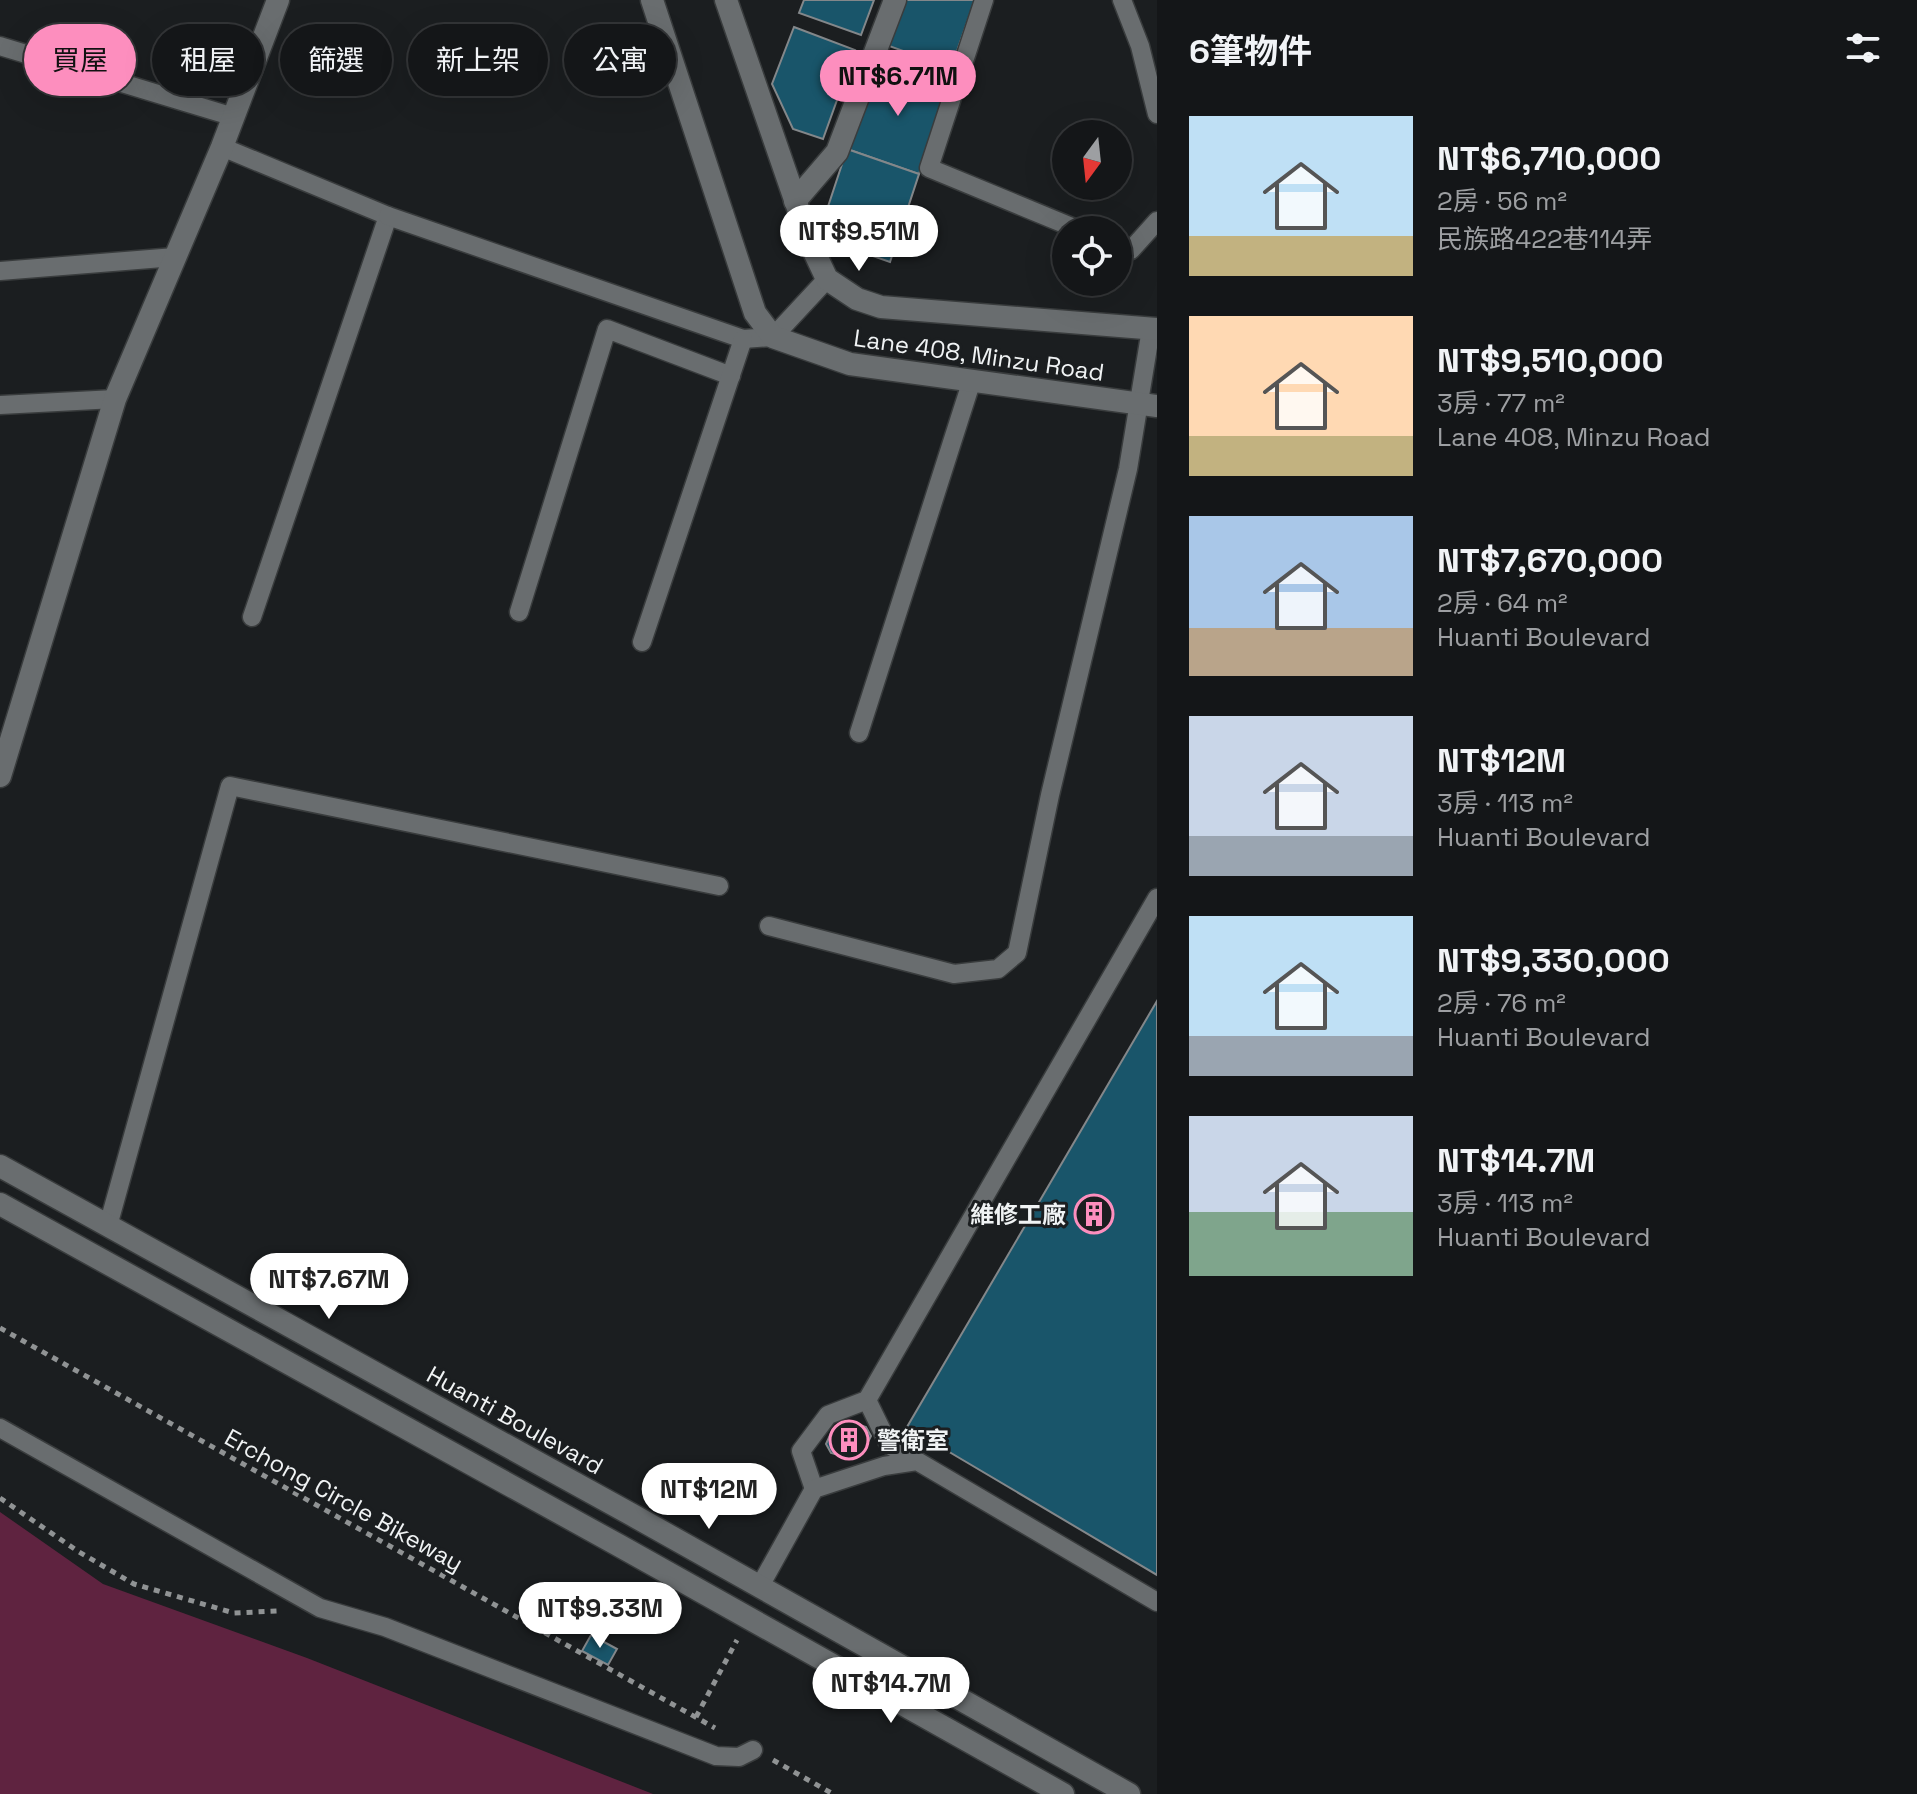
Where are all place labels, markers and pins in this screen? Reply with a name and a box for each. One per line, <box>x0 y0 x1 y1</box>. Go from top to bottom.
pin: NT$6.71M <box>815 50 981 118</box>
pin: NT$9.51M <box>776 205 942 273</box>
building icon: 維修工廠 <box>1073 1193 1115 1235</box>
place label: 維修工廠 <box>970 1199 1066 1230</box>
pin: NT$7.67M <box>246 1253 412 1321</box>
building icon: 警衛室 <box>828 1419 870 1461</box>
place label: 警衛室 <box>877 1425 949 1456</box>
pin: NT$12M <box>644 1463 774 1531</box>
pin: NT$9.33M <box>517 1582 683 1650</box>
pin: NT$14.7M <box>808 1657 974 1725</box>

